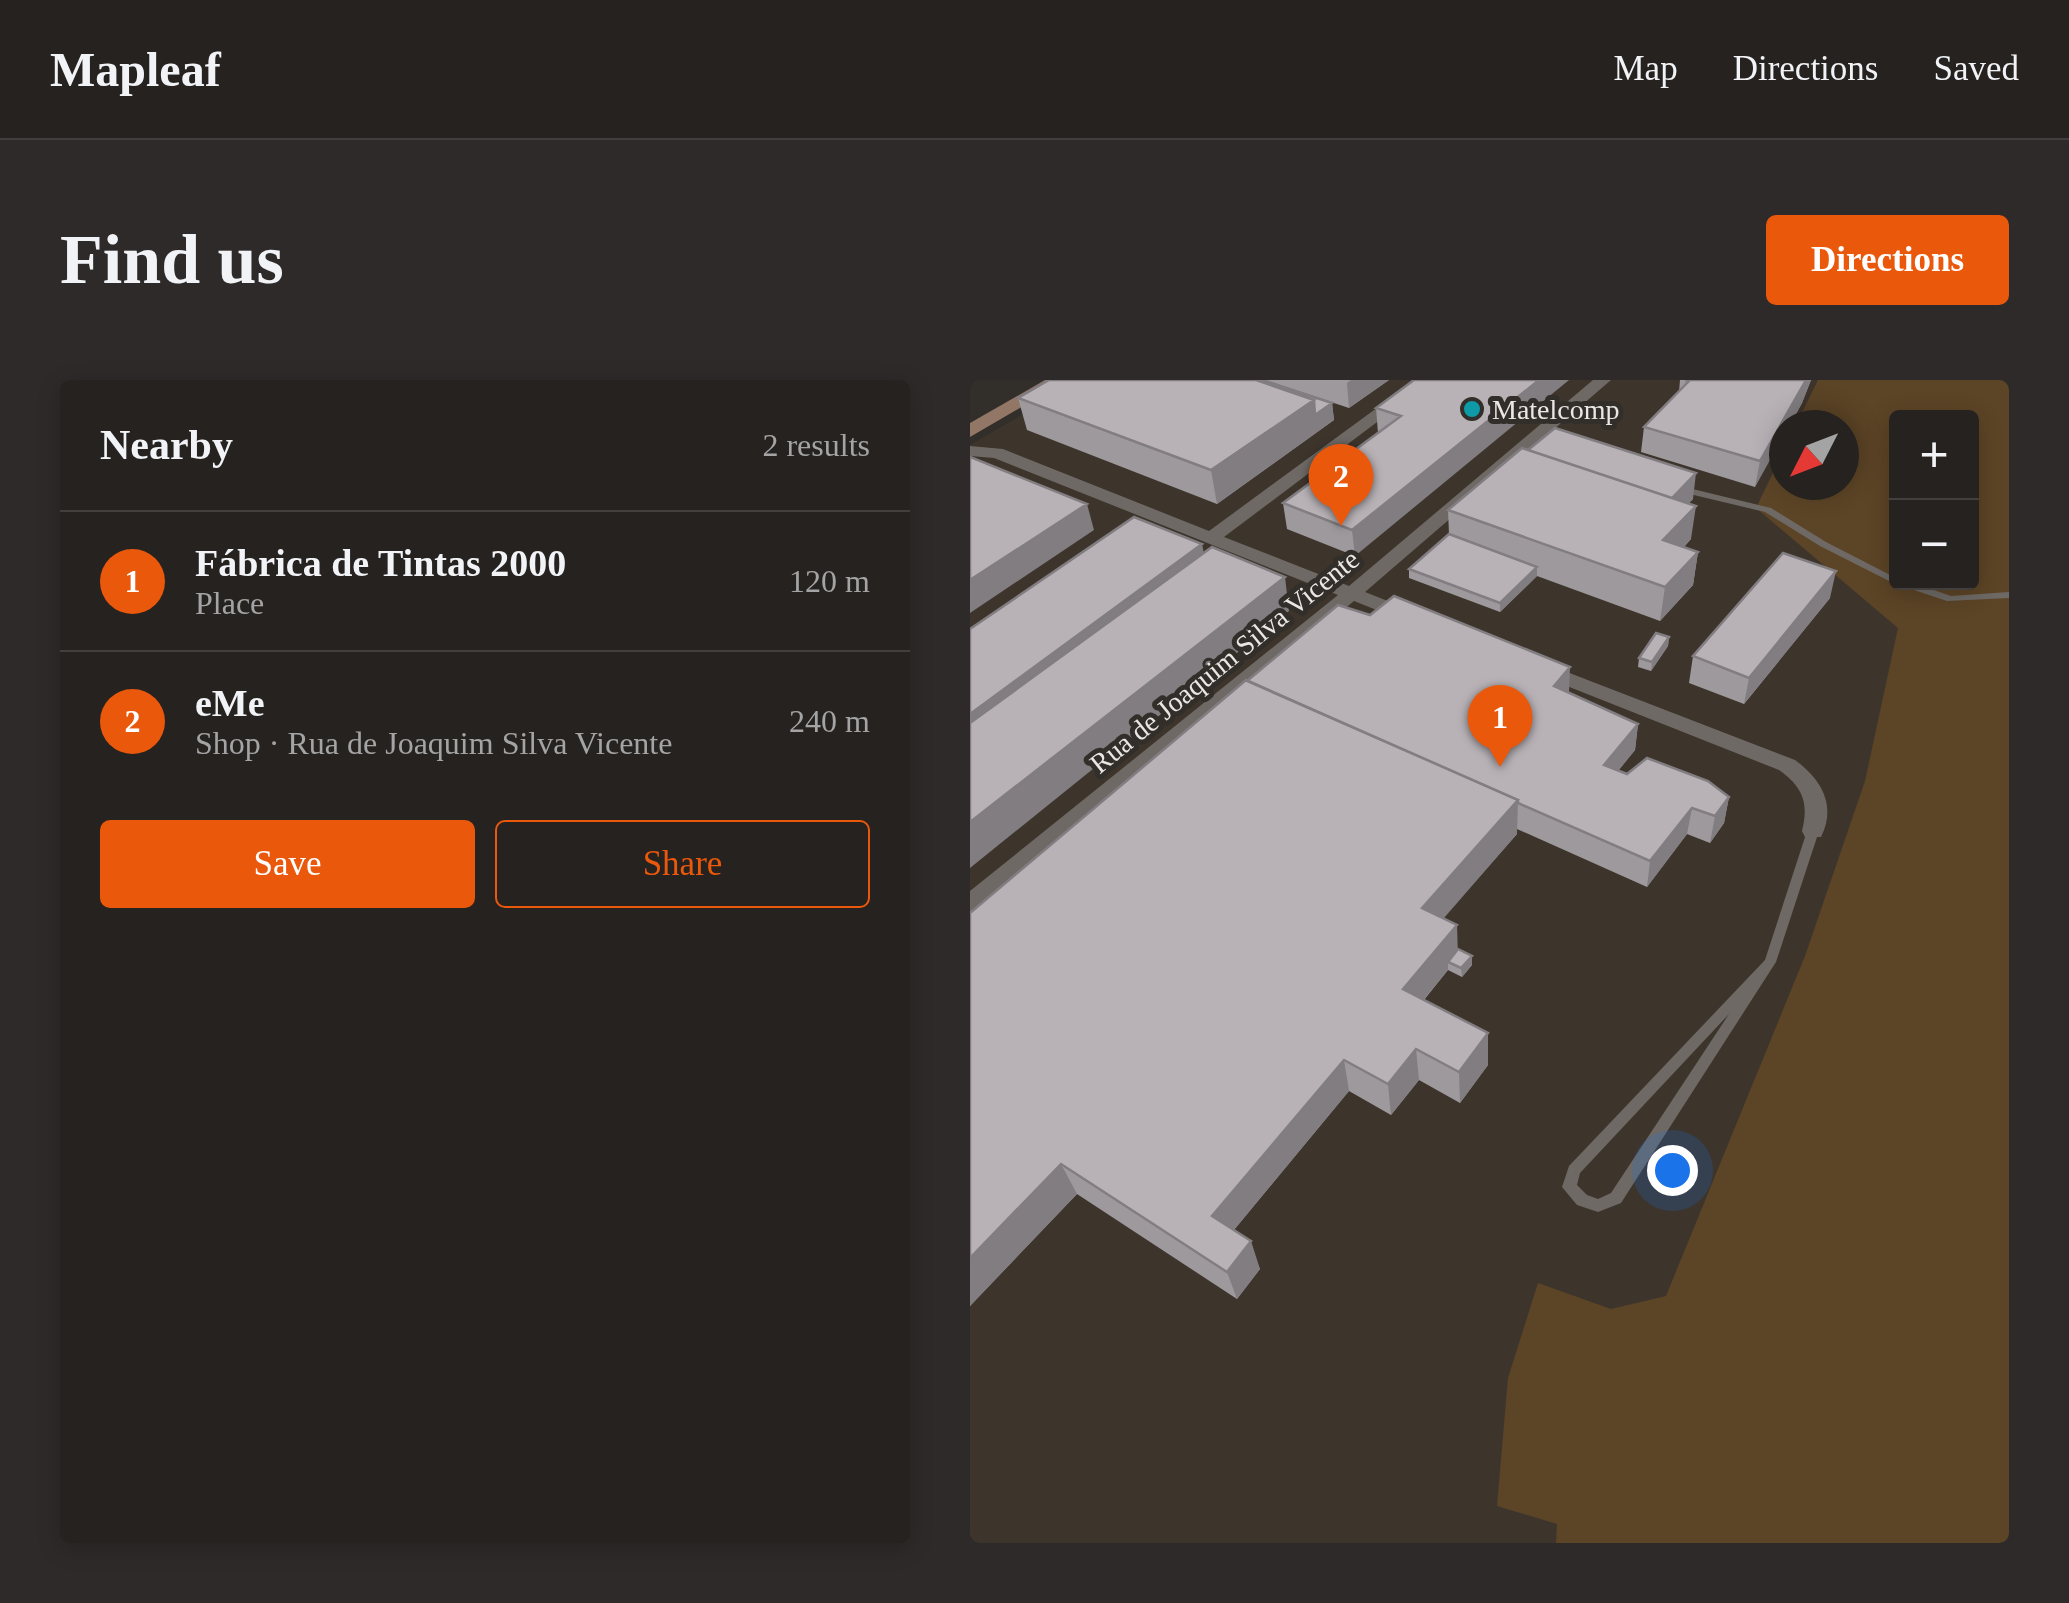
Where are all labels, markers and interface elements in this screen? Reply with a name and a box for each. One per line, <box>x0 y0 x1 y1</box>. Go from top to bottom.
text: Mapleaf <box>50 43 221 96</box>
text: Map <box>1614 49 1678 88</box>
text: Directions <box>1733 49 1878 88</box>
text: Saved <box>1933 49 2019 88</box>
button: Directions <box>1766 215 2009 305</box>
text: Find us <box>60 221 284 298</box>
place label: Matelcomp <box>1492 394 1620 425</box>
marker: Matelcomp <box>1461 398 1483 420</box>
north arrow <box>1769 410 1859 500</box>
map controls <box>1889 410 1979 590</box>
button: + <box>1889 410 1979 500</box>
text: Nearby <box>100 422 233 468</box>
text: 2 results <box>762 427 870 463</box>
pin: 2 <box>1308 444 1374 526</box>
button: − <box>1889 500 1979 590</box>
text: Fábrica de Tintas 2000 <box>195 542 566 584</box>
street label: Rua de Joaquim Silva Vicente <box>1084 543 1365 779</box>
text: 1 <box>125 563 141 599</box>
text: 120 m <box>789 563 870 599</box>
text: Place <box>195 585 264 621</box>
text: eMe <box>195 682 265 724</box>
pin: 1 <box>1468 684 1532 767</box>
text: 2 <box>125 703 141 739</box>
text: 240 m <box>789 703 870 739</box>
text: Shop · Rua de Joaquim Silva Vicente <box>195 725 672 761</box>
button: Save <box>100 820 475 908</box>
button: Share <box>495 820 870 908</box>
your location <box>1647 1145 1698 1196</box>

